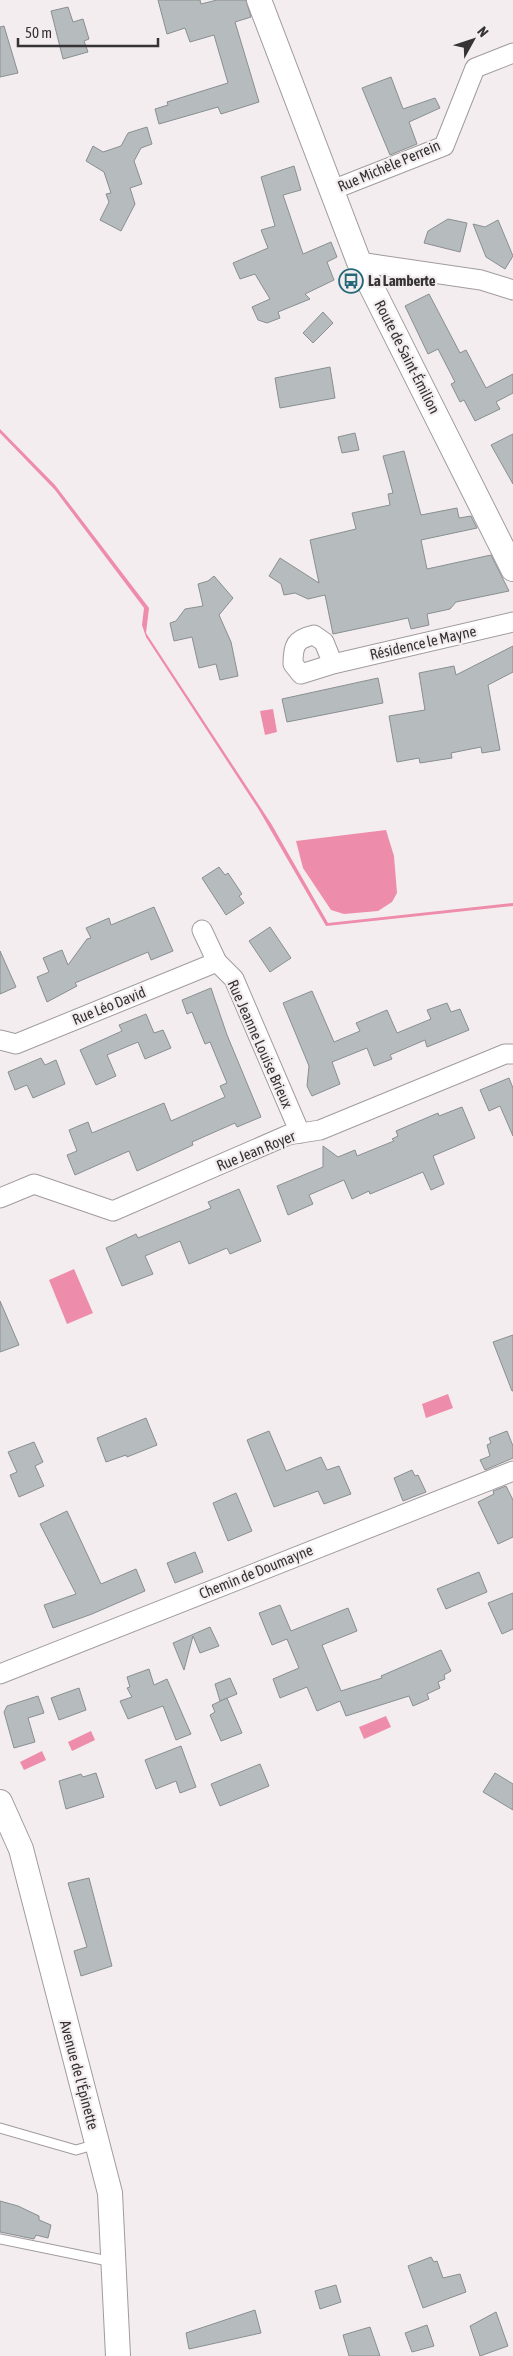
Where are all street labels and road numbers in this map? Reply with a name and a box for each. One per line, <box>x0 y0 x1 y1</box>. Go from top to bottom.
street label: Rue Michèle Perrein <box>335 136 443 195</box>
street label: Route de Saint-Émilion <box>371 297 443 416</box>
street label: Résidence le Mayne <box>368 622 478 663</box>
street label: Rue Jeanne Louise Brieux <box>225 977 296 1110</box>
street label: Rue Léo David <box>70 983 148 1028</box>
street label: Rue Jean Royer <box>214 1127 298 1174</box>
street label: Chemin de Doumayne <box>196 1541 315 1602</box>
street label: Avenue de l'Épinette <box>57 2018 102 2131</box>

